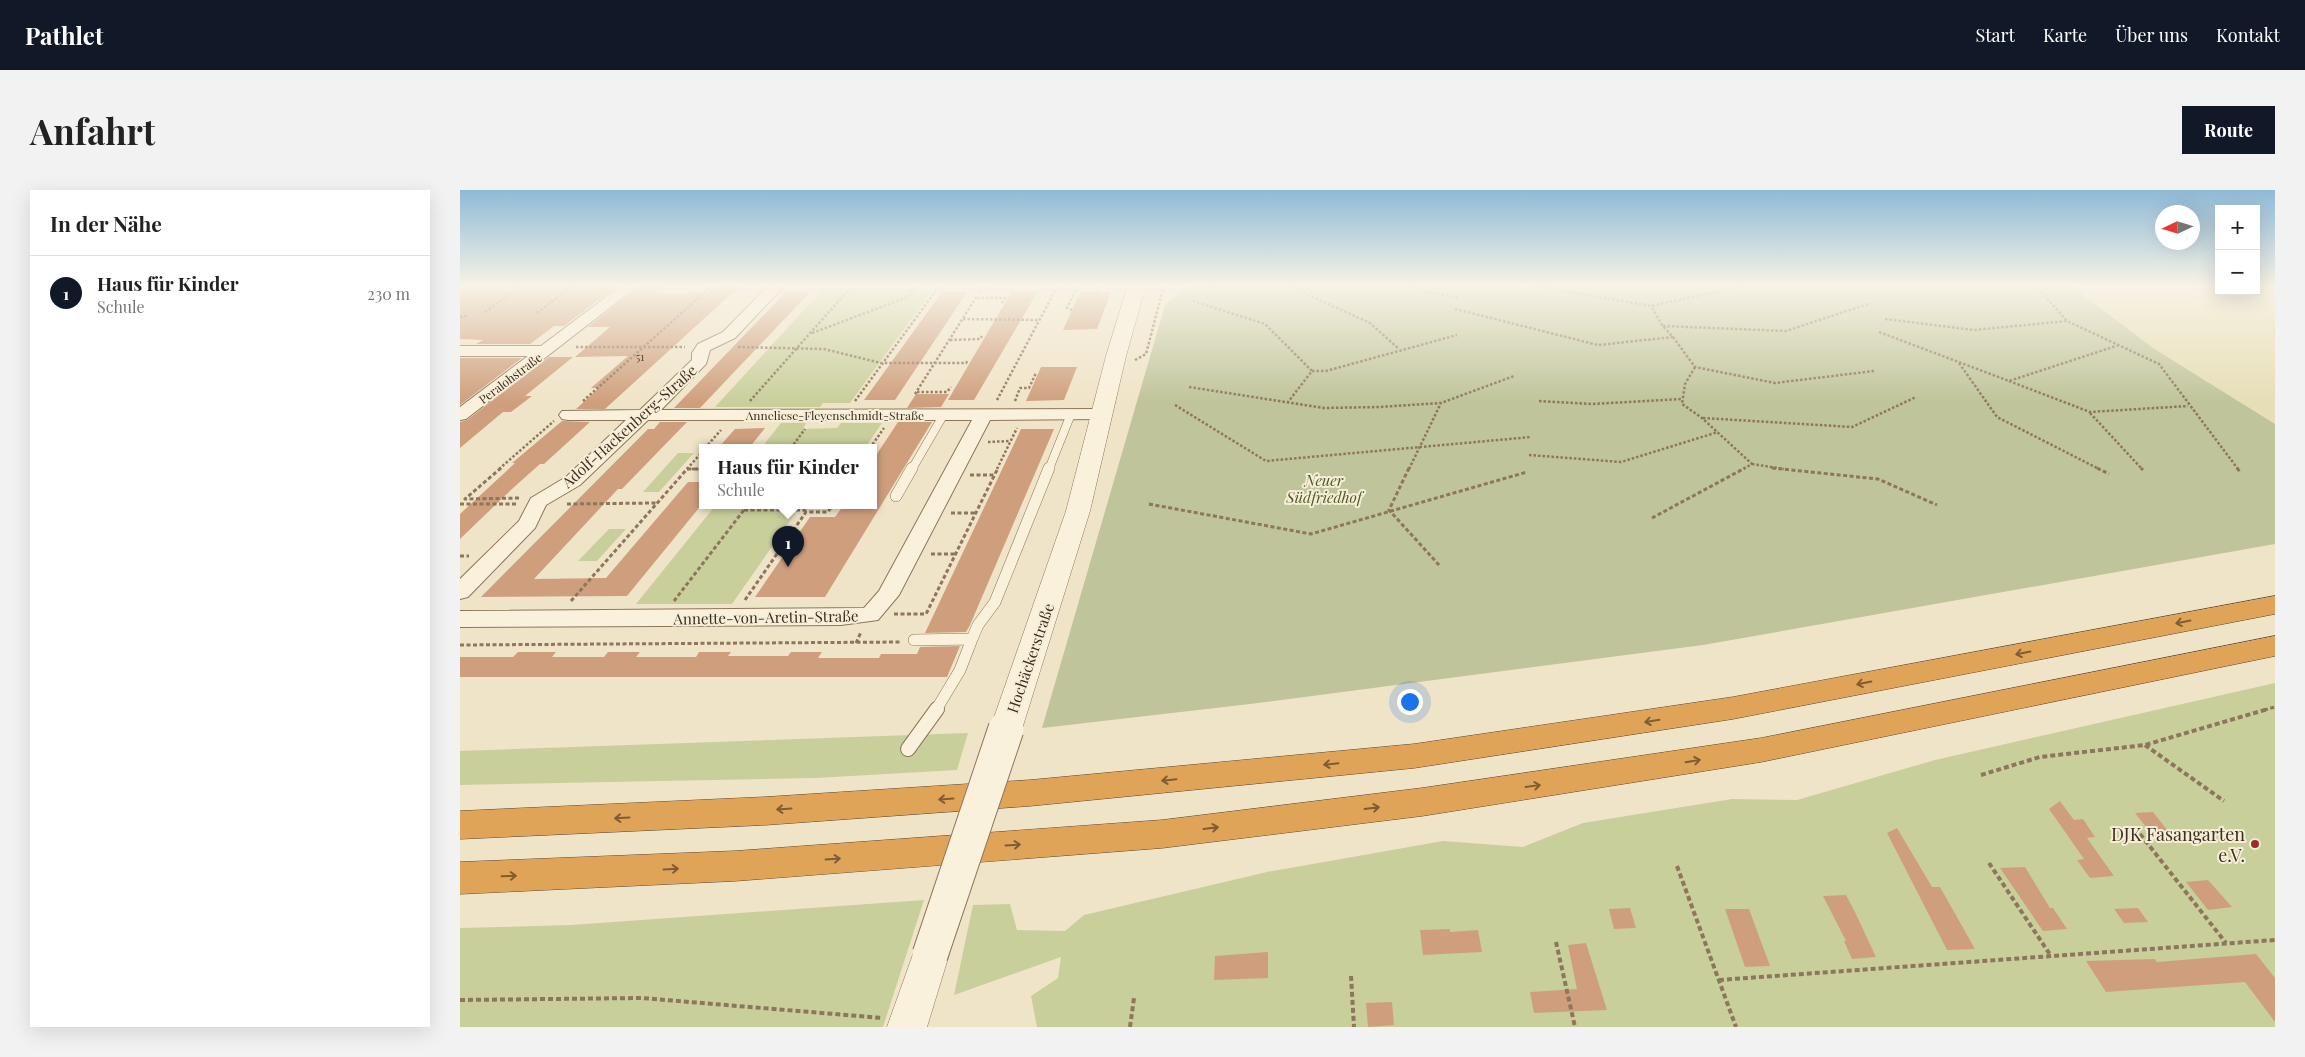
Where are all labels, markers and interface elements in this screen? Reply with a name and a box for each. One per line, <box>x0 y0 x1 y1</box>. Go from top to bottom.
text: Pathlet <box>25 19 103 51</box>
text: Start <box>1975 23 2015 47</box>
text: Karte <box>2043 23 2087 47</box>
text: Über uns <box>2115 23 2188 47</box>
text: Kontakt <box>2216 23 2280 47</box>
button: Route <box>2182 106 2275 154</box>
text: Anfahrt <box>30 107 155 154</box>
north arrow <box>2155 205 2200 250</box>
map controls <box>2215 205 2260 295</box>
button: + <box>2215 205 2260 250</box>
text: In der Nähe <box>50 209 162 237</box>
button: − <box>2215 250 2260 295</box>
text: Haus für Kinder <box>97 270 239 296</box>
text: 1 <box>63 283 69 304</box>
text: 230 m <box>367 283 410 304</box>
text: Schule <box>97 296 145 317</box>
street label: Peralohstraße <box>475 349 545 407</box>
house number: 51 <box>636 349 644 364</box>
street label: Adolf-Hackenberg-Straße <box>557 360 701 493</box>
street label: Anneliese-Fleyenschmidt-Straße <box>745 407 924 423</box>
popup <box>699 444 877 509</box>
text: Haus für Kinder <box>717 453 859 479</box>
park label: Neuer Südfriedhof <box>1285 470 1365 507</box>
text: Schule <box>717 479 765 500</box>
pin: 1 <box>772 526 804 567</box>
street label: Hochäckerstraße <box>1002 600 1058 716</box>
street label: Annette-von-Aretin-Straße <box>672 605 859 629</box>
one-way arrow <box>2175 618 2191 628</box>
one-way arrow <box>2016 648 2032 658</box>
one-way arrow <box>1856 679 1872 688</box>
your location <box>1397 689 1423 715</box>
one-way arrow <box>1644 716 1660 726</box>
one-way arrow <box>1685 755 1701 765</box>
one-way arrow <box>1323 759 1339 769</box>
one-way arrow <box>1162 775 1178 784</box>
one-way arrow <box>1524 781 1540 791</box>
one-way arrow <box>938 794 954 803</box>
one-way arrow <box>1363 803 1379 813</box>
one-way arrow <box>776 805 792 814</box>
one-way arrow <box>614 813 630 822</box>
place label: DJK Fasangarten e.V. <box>2111 822 2245 867</box>
one-way arrow <box>1202 823 1218 833</box>
marker: DJK Fasangarten e.V. <box>2249 838 2261 850</box>
one-way arrow <box>1004 841 1020 850</box>
one-way arrow <box>825 854 841 863</box>
one-way arrow <box>663 864 679 873</box>
one-way arrow <box>500 872 516 881</box>

